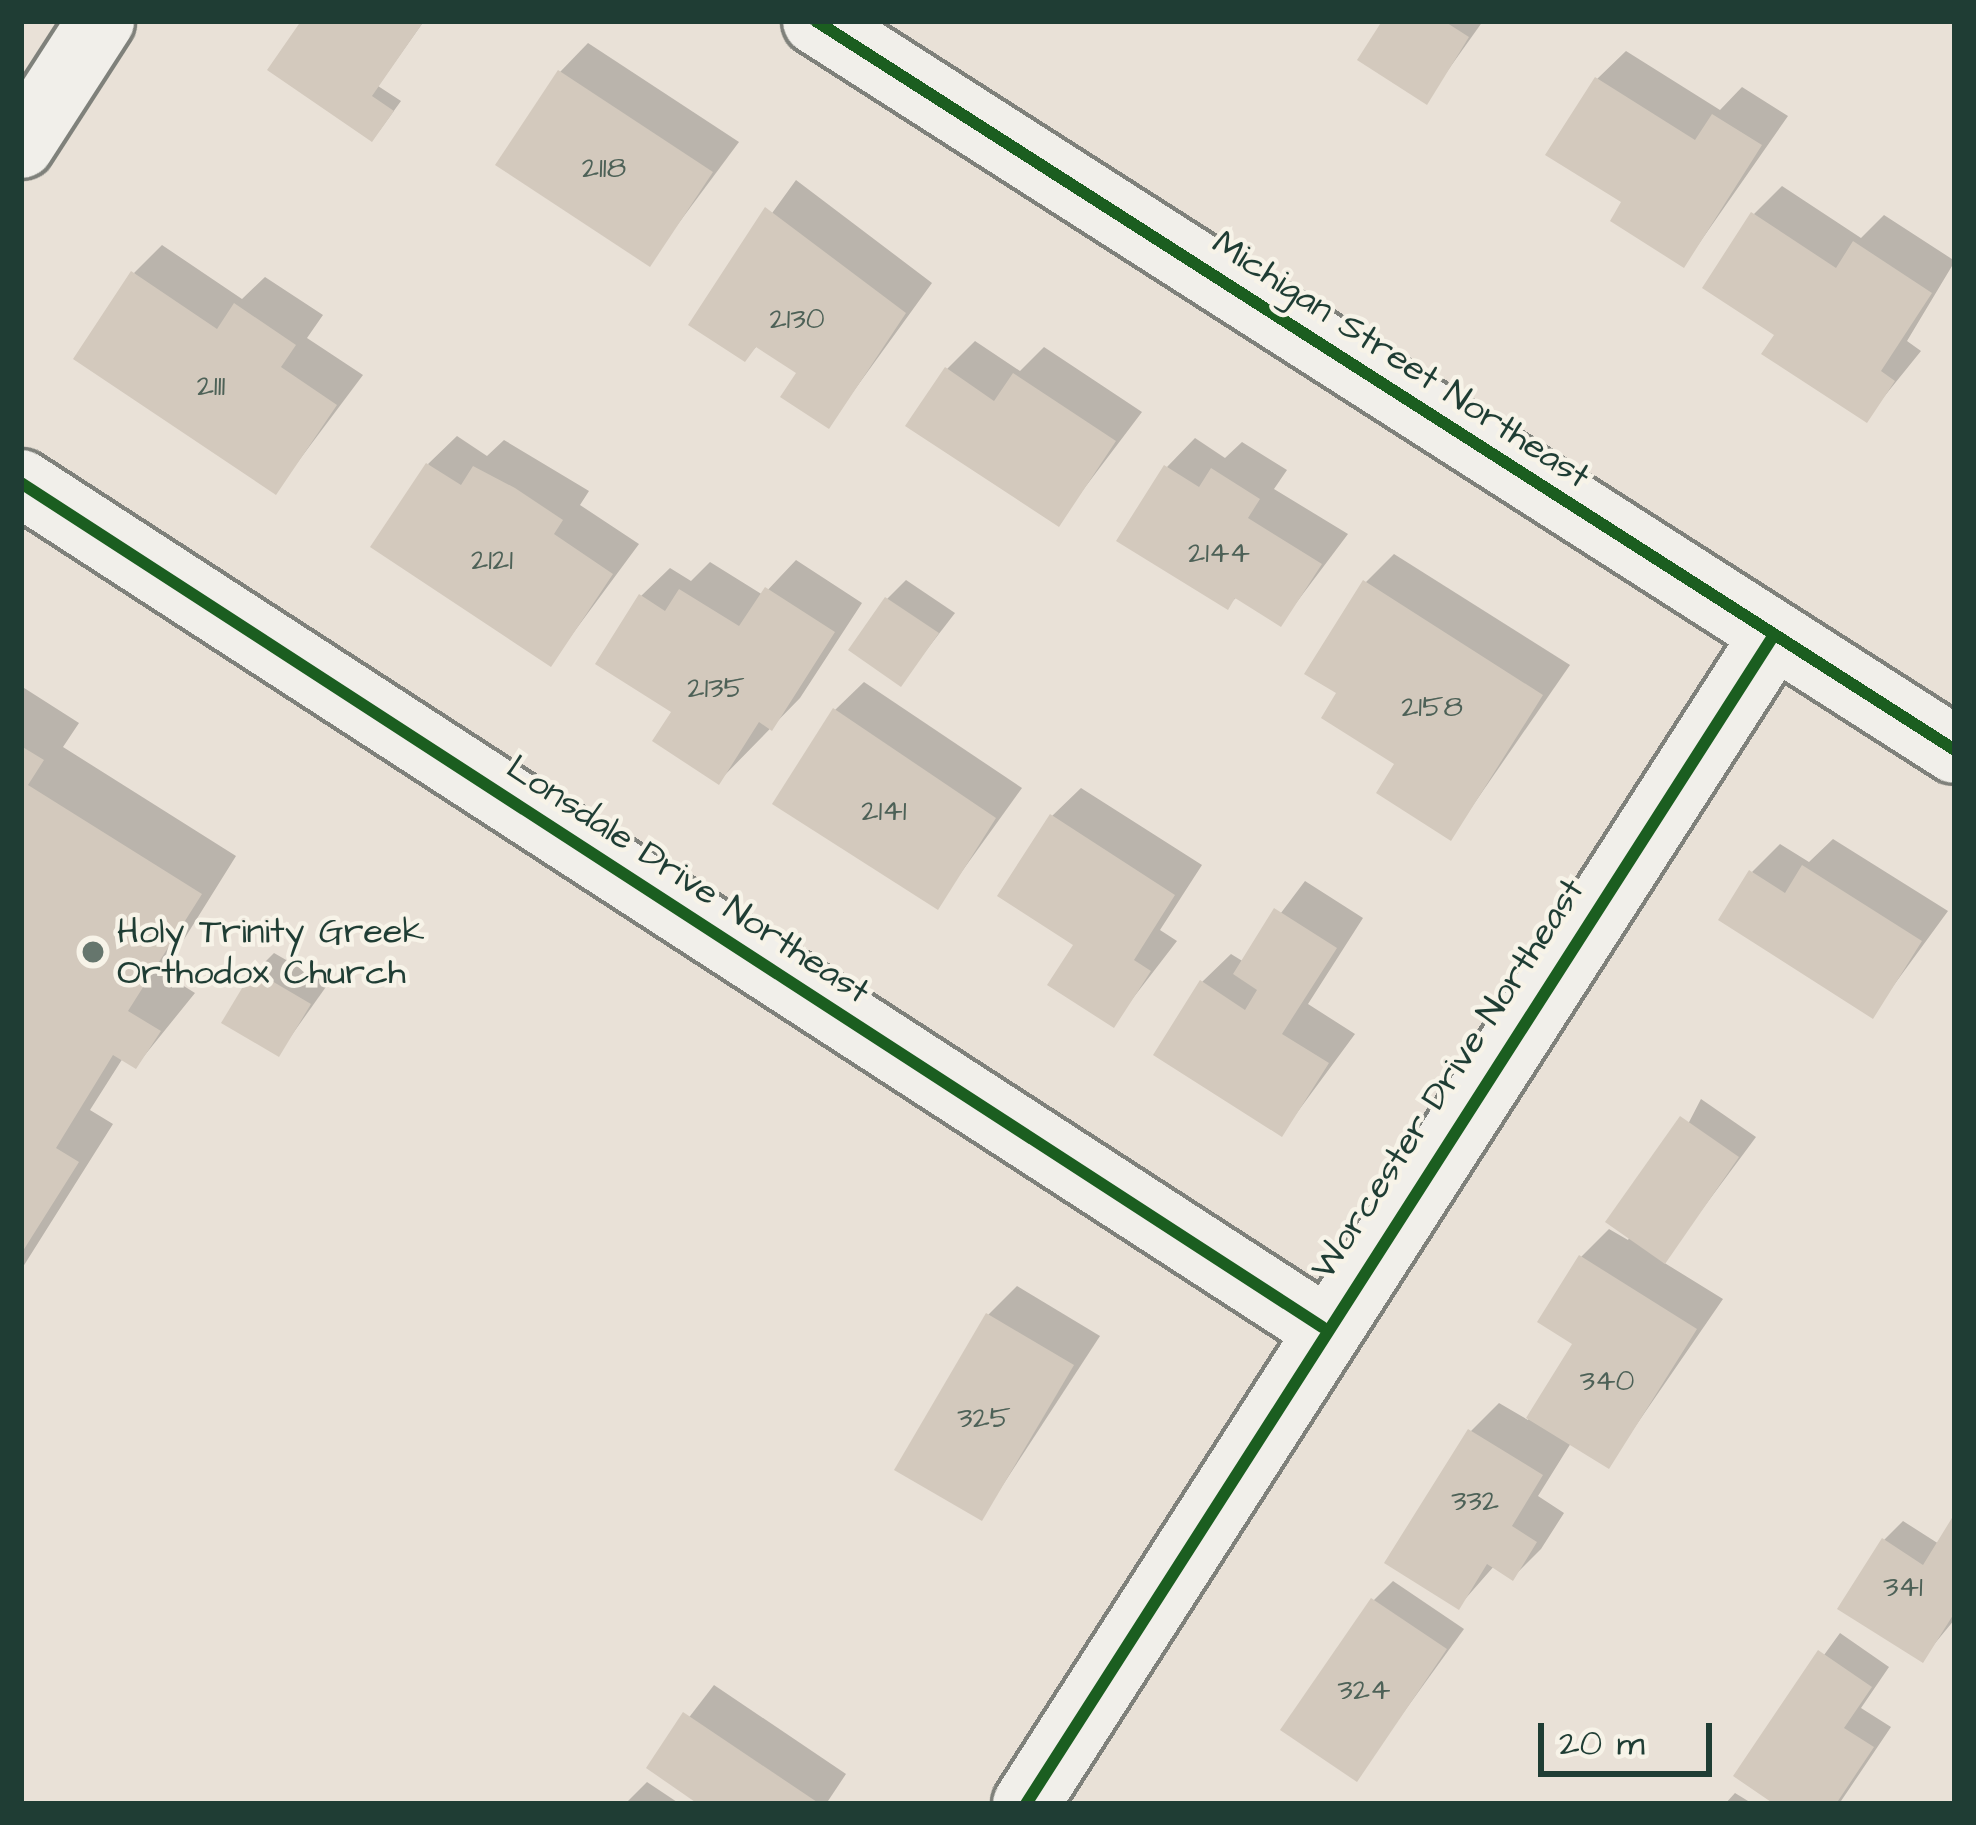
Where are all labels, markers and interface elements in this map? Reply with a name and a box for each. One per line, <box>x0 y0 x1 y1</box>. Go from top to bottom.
house number: 2118 <box>582 150 626 186</box>
street label: Michigan Street Northeast <box>1204 222 1598 498</box>
house number: 2130 <box>769 301 825 337</box>
house number: 2111 <box>197 368 225 404</box>
house number: 2144 <box>1188 535 1250 571</box>
house number: 2121 <box>471 542 513 578</box>
house number: 2135 <box>687 670 745 706</box>
house number: 2158 <box>1401 689 1463 725</box>
street label: Lonsdale Drive Northeast <box>498 746 878 1014</box>
house number: 2141 <box>861 793 907 829</box>
street label: Worcester Drive Northeast <box>1302 870 1594 1288</box>
place label: Holy Trinity Greek Orthodox Church <box>117 909 425 994</box>
marker: Holy Trinity Greek Orthodox Church <box>80 939 106 965</box>
house number: 340 <box>1580 1363 1634 1399</box>
house number: 325 <box>957 1400 1011 1436</box>
house number: 332 <box>1451 1483 1499 1519</box>
house number: 341 <box>1883 1569 1923 1605</box>
house number: 324 <box>1338 1672 1390 1708</box>
scale bar <box>1544 1699 1718 1773</box>
text: 20 m <box>1559 1718 1645 1769</box>

